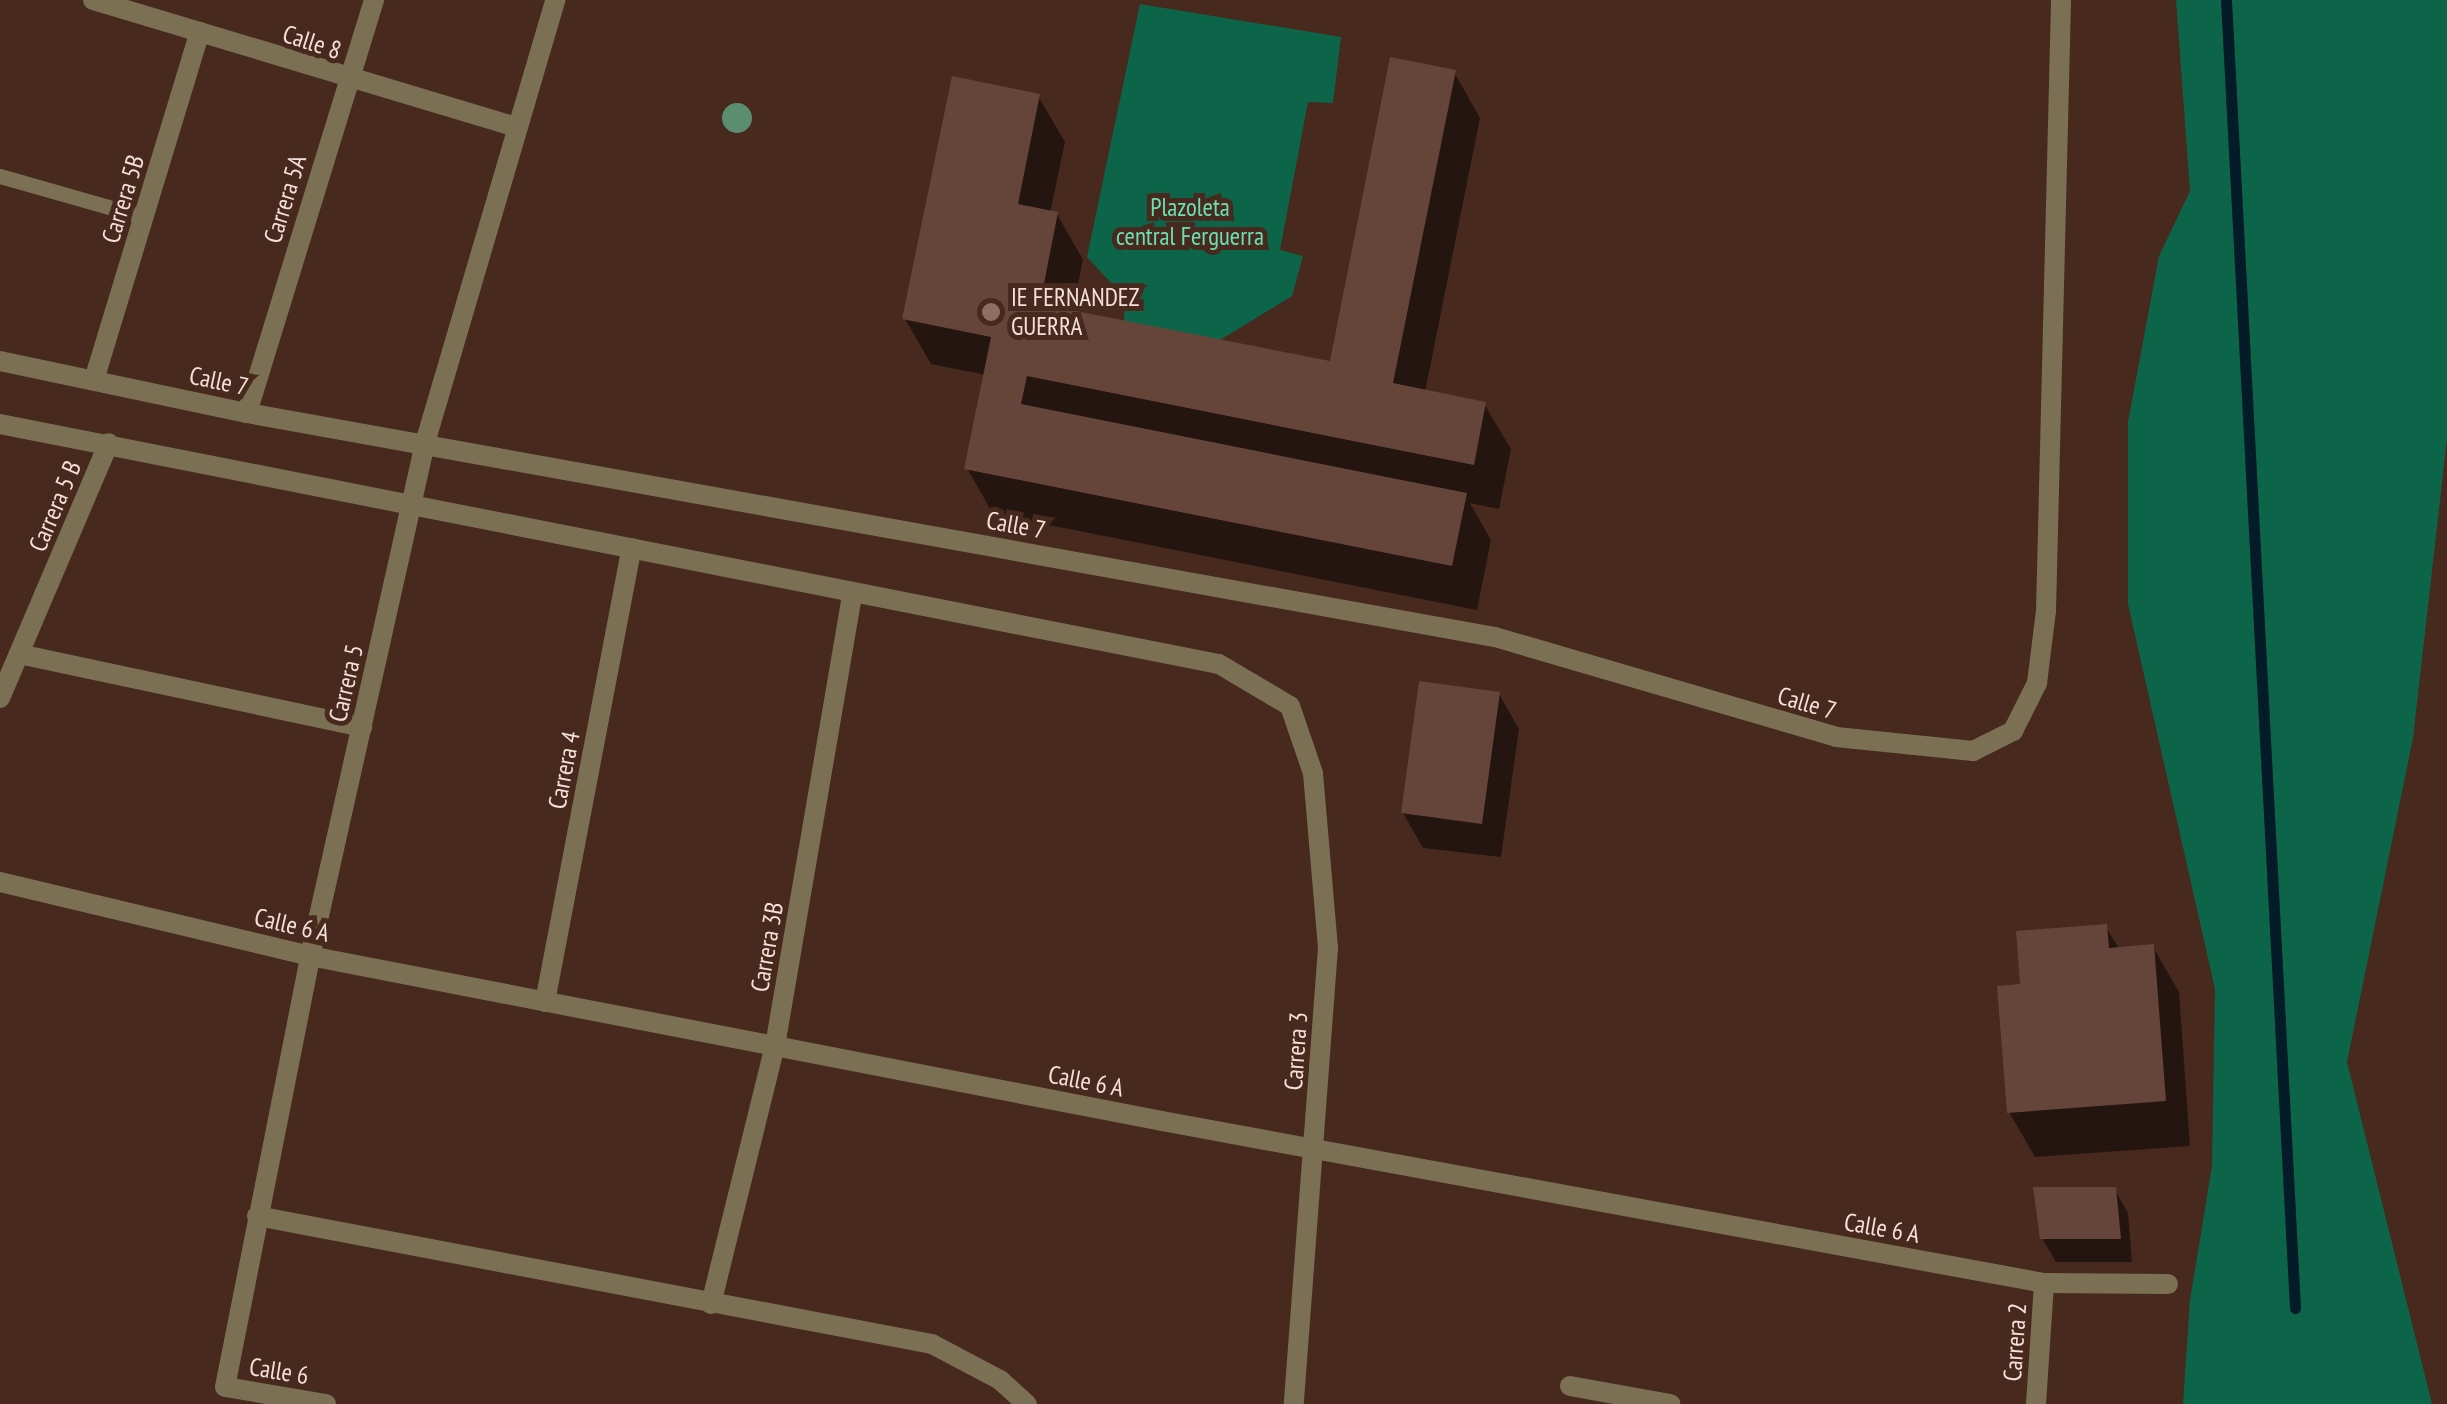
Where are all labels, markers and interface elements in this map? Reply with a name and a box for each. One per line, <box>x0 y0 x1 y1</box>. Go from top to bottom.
street label: Calle 8 <box>279 19 345 65</box>
street label: Carrera 5B <box>95 151 151 247</box>
street label: Carrera 5A <box>257 151 313 247</box>
park label: Plazoleta central Ferguerra <box>1116 193 1264 252</box>
place label: IE FERNANDEZ GUERRA <box>1011 283 1139 342</box>
marker: IE FERNANDEZ GUERRA <box>980 301 1002 323</box>
street label: Calle 7 <box>187 360 251 402</box>
street label: Carrera 5 B <box>23 456 87 556</box>
street label: Calle 7 <box>984 505 1048 545</box>
street label: Carrera 5 <box>323 641 369 725</box>
street label: Calle 7 <box>1774 680 1840 726</box>
street label: Carrera 4 <box>542 729 586 811</box>
street label: Carrera 3B <box>744 900 790 994</box>
street label: Calle 6 A <box>251 902 333 948</box>
street label: Carrera 3 <box>1278 1011 1314 1091</box>
street label: Calle 6 A <box>1045 1059 1127 1103</box>
street label: Calle 6 A <box>1842 1207 1922 1249</box>
street label: Carrera 2 <box>1997 1302 2033 1382</box>
street label: Calle 6 <box>247 1352 311 1390</box>

